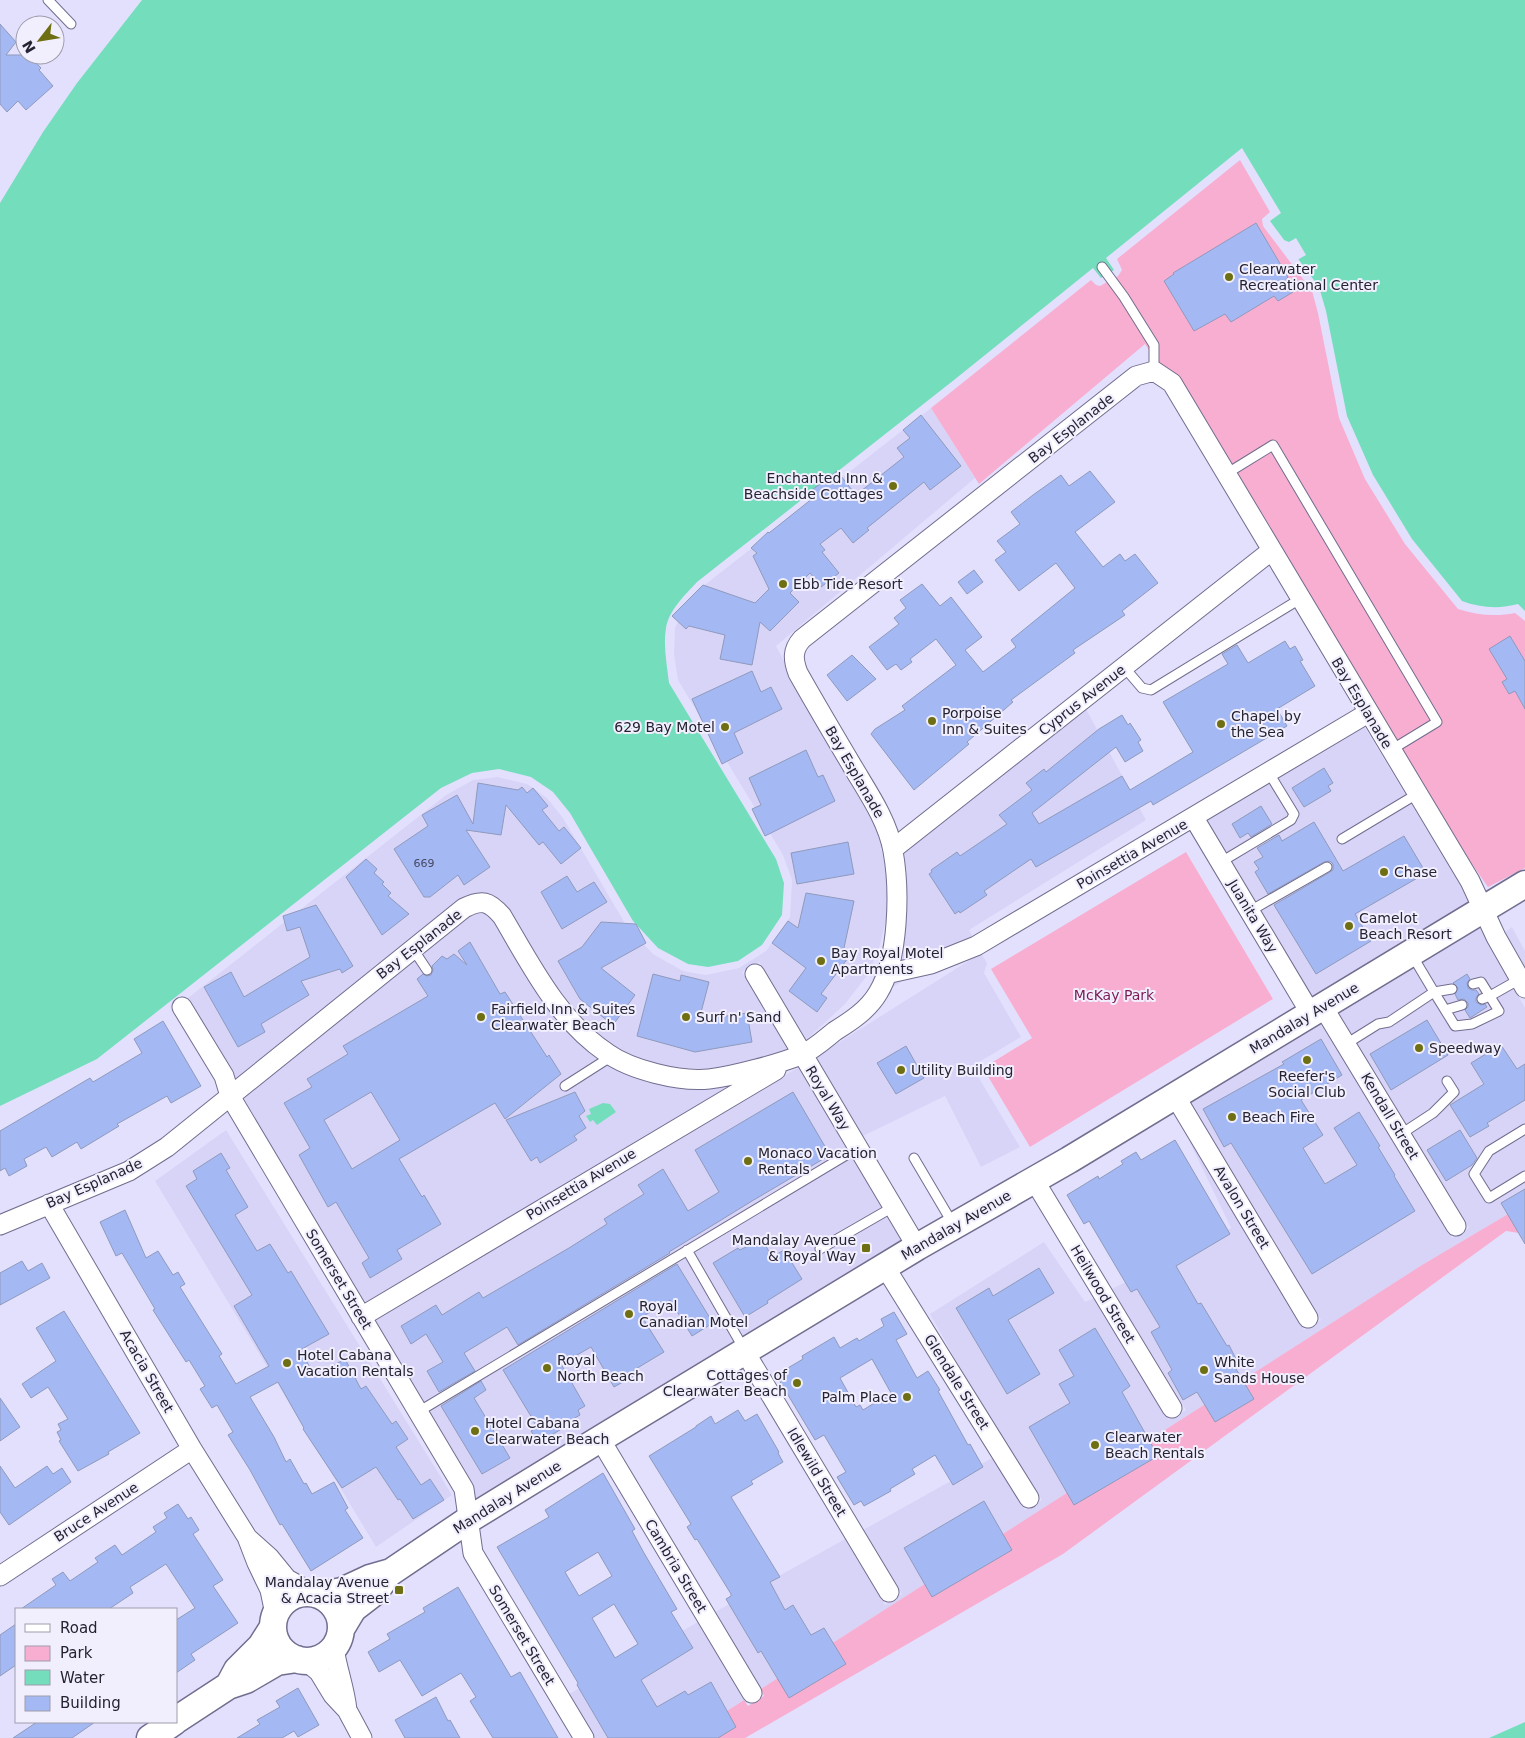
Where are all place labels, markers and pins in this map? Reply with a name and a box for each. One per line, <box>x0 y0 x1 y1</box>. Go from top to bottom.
place label: Clearwater Recreational Center <box>1239 261 1378 293</box>
marker: Clearwater Recreational Center <box>1223 271 1235 283</box>
place label: Enchanted Inn & Beachside Cottages <box>744 470 883 502</box>
marker: Enchanted Inn & Beachside Cottages <box>887 480 899 492</box>
place label: Ebb Tide Resort <box>793 576 903 592</box>
marker: Ebb Tide Resort <box>777 578 789 590</box>
place label: Porpoise Inn & Suites <box>942 705 1027 737</box>
place label: Chapel by the Sea <box>1231 708 1301 740</box>
marker: Porpoise Inn & Suites <box>926 715 938 727</box>
marker: Chapel by the Sea <box>1215 718 1227 730</box>
place label: 629 Bay Motel <box>614 719 715 735</box>
marker: 629 Bay Motel <box>719 721 731 733</box>
place label: Chase <box>1394 864 1437 880</box>
marker: Chase <box>1378 866 1390 878</box>
place label: Camelot Beach Resort <box>1359 910 1452 942</box>
marker: Camelot Beach Resort <box>1343 920 1355 932</box>
place label: Bay Royal Motel Apartments <box>831 945 943 977</box>
marker: Bay Royal Motel Apartments <box>815 955 827 967</box>
place label: Fairfield Inn & Suites Clearwater Beach <box>491 1001 635 1033</box>
place label: Surf n' Sand <box>696 1009 781 1025</box>
marker: Fairfield Inn & Suites Clearwater Beach <box>475 1011 487 1023</box>
marker: Surf n' Sand <box>680 1011 692 1023</box>
place label: Speedway <box>1429 1040 1501 1056</box>
marker: Speedway <box>1413 1042 1425 1054</box>
marker: Reefer's Social Club <box>1301 1054 1313 1066</box>
place label: Utility Building <box>911 1062 1013 1078</box>
marker: Utility Building <box>895 1064 907 1076</box>
place label: Reefer's Social Club <box>1268 1068 1346 1100</box>
place label: Beach Fire <box>1242 1109 1315 1125</box>
marker: Beach Fire <box>1226 1111 1238 1123</box>
place label: Monaco Vacation Rentals <box>758 1145 877 1177</box>
marker: Monaco Vacation Rentals <box>742 1155 754 1167</box>
place label: Mandalay Avenue & Royal Way <box>732 1232 856 1264</box>
marker: Mandalay Avenue & Royal Way <box>860 1242 872 1254</box>
place label: Royal Canadian Motel <box>639 1298 748 1330</box>
marker: Royal Canadian Motel <box>623 1308 635 1320</box>
place label: Hotel Cabana Vacation Rentals <box>297 1347 413 1379</box>
place label: Royal North Beach <box>557 1352 644 1384</box>
place label: White Sands House <box>1214 1354 1305 1386</box>
marker: Hotel Cabana Vacation Rentals <box>281 1357 293 1369</box>
marker: Royal North Beach <box>541 1362 553 1374</box>
marker: White Sands House <box>1198 1364 1210 1376</box>
place label: Cottages of Clearwater Beach <box>663 1367 788 1399</box>
marker: Cottages of Clearwater Beach <box>791 1377 803 1389</box>
place label: Palm Place <box>821 1389 897 1405</box>
marker: Palm Place <box>901 1391 913 1403</box>
place label: Hotel Cabana Clearwater Beach <box>485 1415 609 1447</box>
marker: Hotel Cabana Clearwater Beach <box>469 1425 481 1437</box>
place label: Clearwater Beach Rentals <box>1105 1429 1205 1461</box>
marker: Clearwater Beach Rentals <box>1089 1439 1101 1451</box>
place label: Mandalay Avenue & Acacia Street <box>265 1574 390 1606</box>
marker: Mandalay Avenue & Acacia Street <box>393 1584 405 1596</box>

